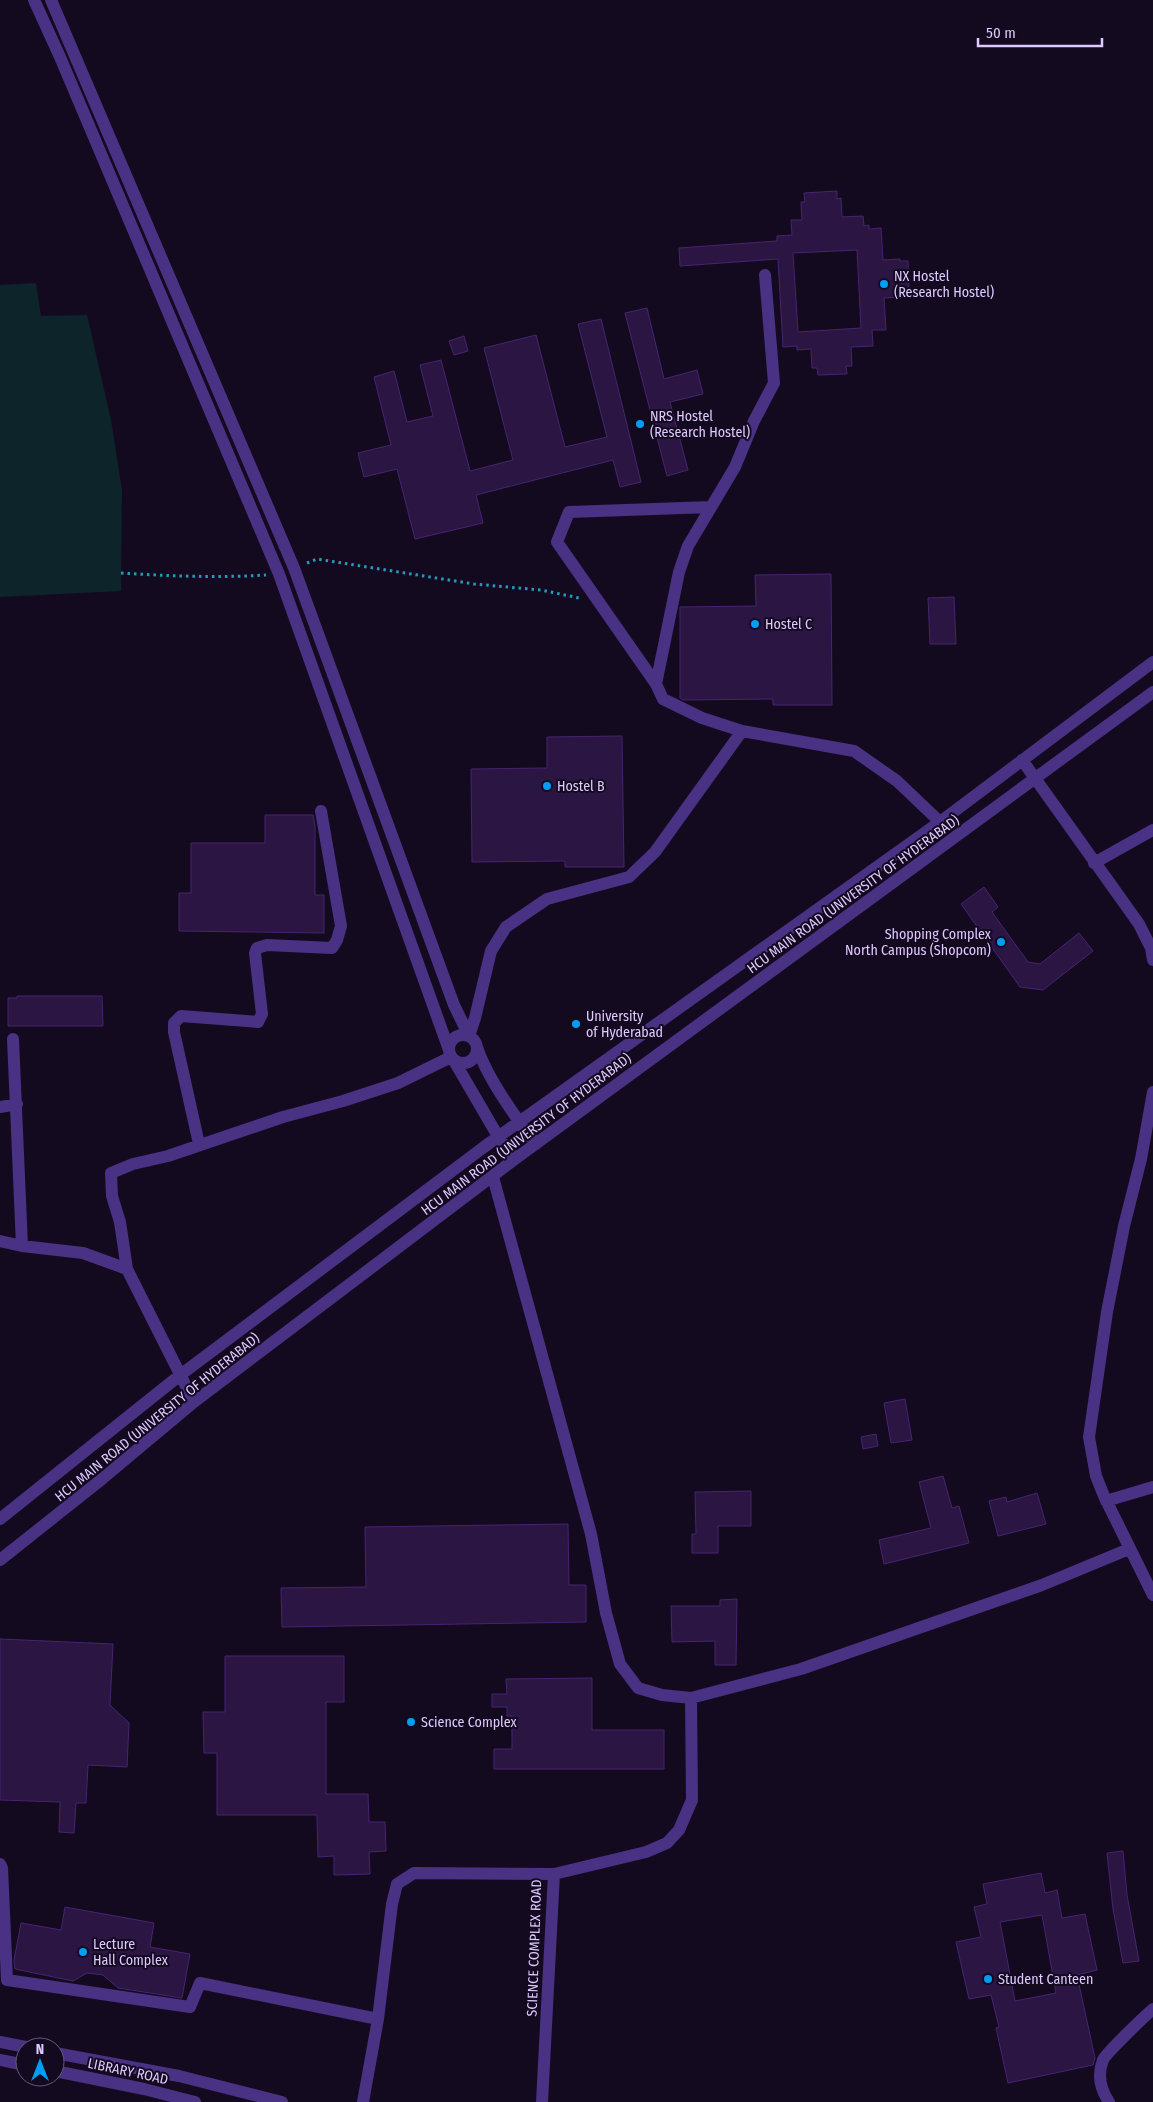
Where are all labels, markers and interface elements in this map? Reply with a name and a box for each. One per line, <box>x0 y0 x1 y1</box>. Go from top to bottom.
scale bar <box>978 15 1102 47</box>
text: 50 m <box>986 24 1016 42</box>
place label: NX Hostel (Research Hostel) <box>894 268 994 301</box>
marker: NX Hostel (Research Hostel) <box>878 278 890 290</box>
place label: NRS Hostel (Research Hostel) <box>650 408 750 441</box>
marker: NRS Hostel (Research Hostel) <box>634 418 646 430</box>
place label: Hostel C <box>765 616 812 633</box>
marker: Hostel C <box>749 618 761 630</box>
place label: Hostel B <box>557 778 605 795</box>
marker: Hostel B <box>541 780 553 792</box>
street label: HCU MAIN ROAD (UNIVERSITY OF HYDERABAD) <box>744 812 963 977</box>
place label: Shopping Complex North Campus (Shopcom) <box>845 926 992 959</box>
marker: Shopping Complex North Campus (Shopcom) <box>995 936 1007 948</box>
place label: University of Hyderabad <box>586 1008 663 1041</box>
marker: University of Hyderabad <box>570 1018 582 1030</box>
street label: HCU MAIN ROAD (UNIVERSITY OF HYDERABAD) <box>418 1050 635 1219</box>
street label: HCU MAIN ROAD (UNIVERSITY OF HYDERABAD) <box>52 1329 263 1505</box>
place label: Science Complex <box>421 1714 518 1731</box>
marker: Science Complex <box>405 1716 417 1728</box>
street label: SCIENCE COMPLEX ROAD <box>524 1879 545 2017</box>
place label: Lecture Hall Complex <box>93 1936 169 1969</box>
marker: Lecture Hall Complex <box>77 1946 89 1958</box>
place label: Student Canteen <box>998 1971 1093 1988</box>
marker: Student Canteen <box>982 1973 994 1985</box>
north arrow <box>15 2037 65 2087</box>
text: N <box>36 2041 44 2058</box>
street label: LIBRARY ROAD <box>86 2055 170 2088</box>

